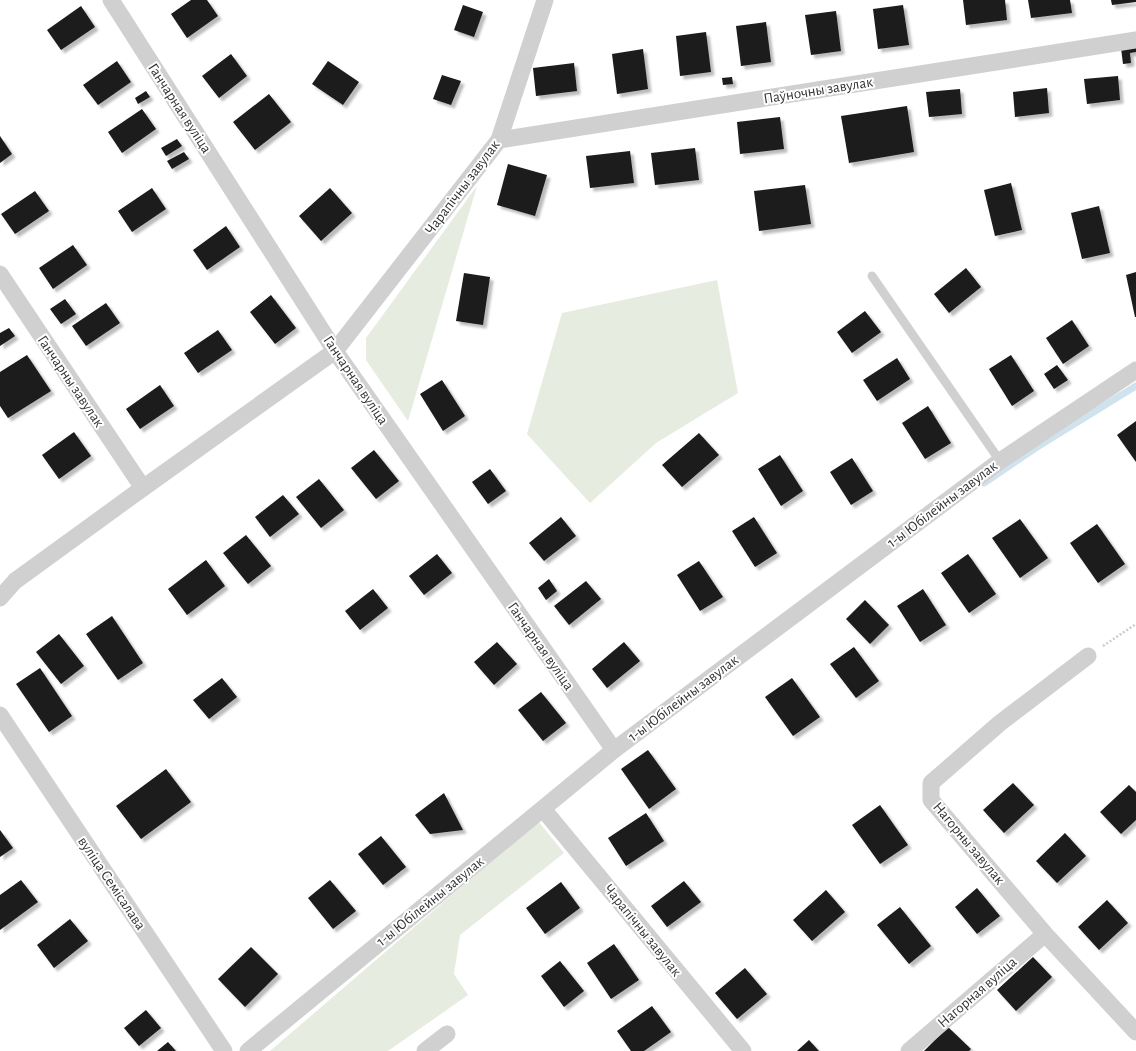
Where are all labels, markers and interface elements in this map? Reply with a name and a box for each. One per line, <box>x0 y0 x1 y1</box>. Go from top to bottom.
street label: Ганчарная вуліца <box>145 61 214 156</box>
street label: Паўночны завулак <box>762 74 874 107</box>
street label: Чарапічны завулак <box>422 137 503 237</box>
street label: Ганчарны завулак <box>34 333 107 430</box>
street label: Ганчарная вуліца <box>320 333 391 428</box>
street label: 1-ы Юбілейны завулак <box>885 458 1000 550</box>
street label: Ганчарная вуліца <box>505 600 577 693</box>
street label: 1-ы Юбілейны завулак <box>626 652 741 744</box>
street label: Нагорны завулак <box>930 799 1007 888</box>
street label: вуліца Семісалава <box>75 834 148 933</box>
street label: 1-ы Юбілейны завулак <box>374 854 487 949</box>
street label: Чарапічны завулак <box>601 881 684 979</box>
street label: Нагорная вуліца <box>935 954 1020 1031</box>

